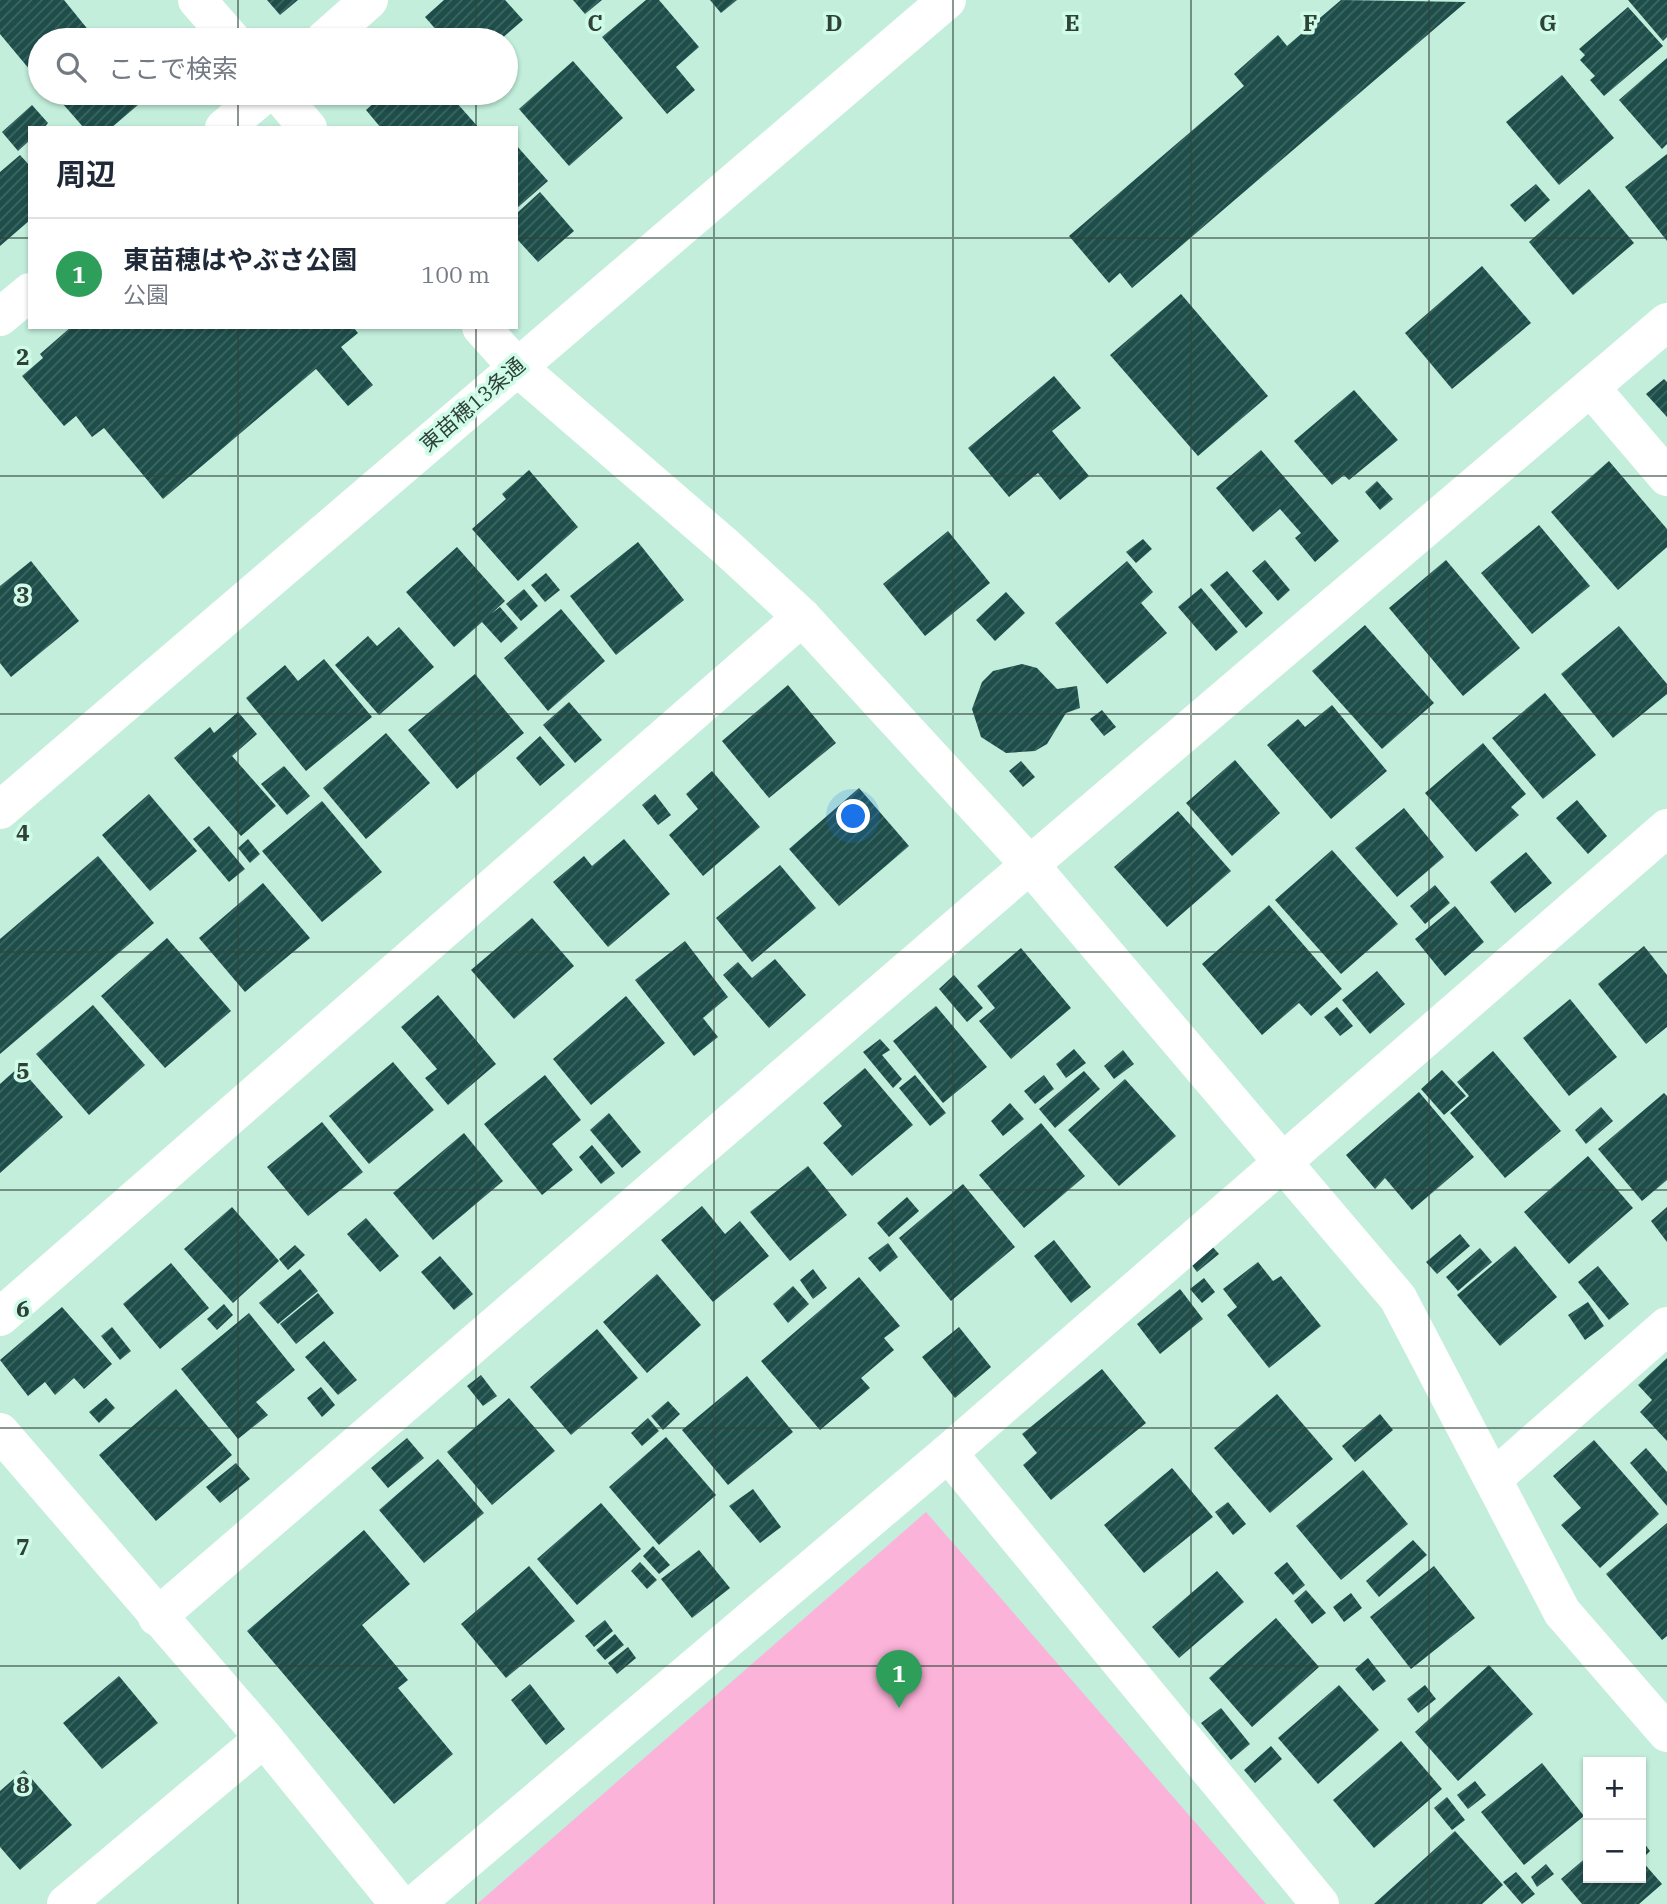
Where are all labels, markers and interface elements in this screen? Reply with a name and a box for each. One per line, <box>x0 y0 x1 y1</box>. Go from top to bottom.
text: C <box>587 7 603 37</box>
text: D <box>825 7 843 37</box>
text: E <box>1064 7 1080 37</box>
text: F <box>1303 7 1317 37</box>
text: G <box>1539 7 1557 37</box>
search box <box>28 28 518 105</box>
icon: search <box>52 48 90 86</box>
text: ここで検索 <box>108 51 238 85</box>
text: 周辺 <box>56 154 116 193</box>
text: 東苗穂はやぶさ公園 <box>123 242 357 276</box>
text: 1 <box>72 259 86 289</box>
text: 100 m <box>421 259 490 289</box>
text: 公園 <box>123 279 169 309</box>
text: 2 <box>16 341 30 371</box>
street label: 東苗穂13条通 <box>414 351 530 457</box>
text: 3 <box>16 579 30 609</box>
your location <box>836 799 870 833</box>
text: 4 <box>16 817 30 847</box>
text: 5 <box>16 1055 30 1085</box>
text: 6 <box>16 1293 30 1323</box>
text: 7 <box>16 1531 30 1561</box>
pin: 1 <box>876 1650 922 1708</box>
map controls <box>1583 1757 1646 1883</box>
button: + <box>1583 1757 1646 1820</box>
text: 8 <box>16 1769 30 1799</box>
button: − <box>1583 1820 1646 1883</box>

